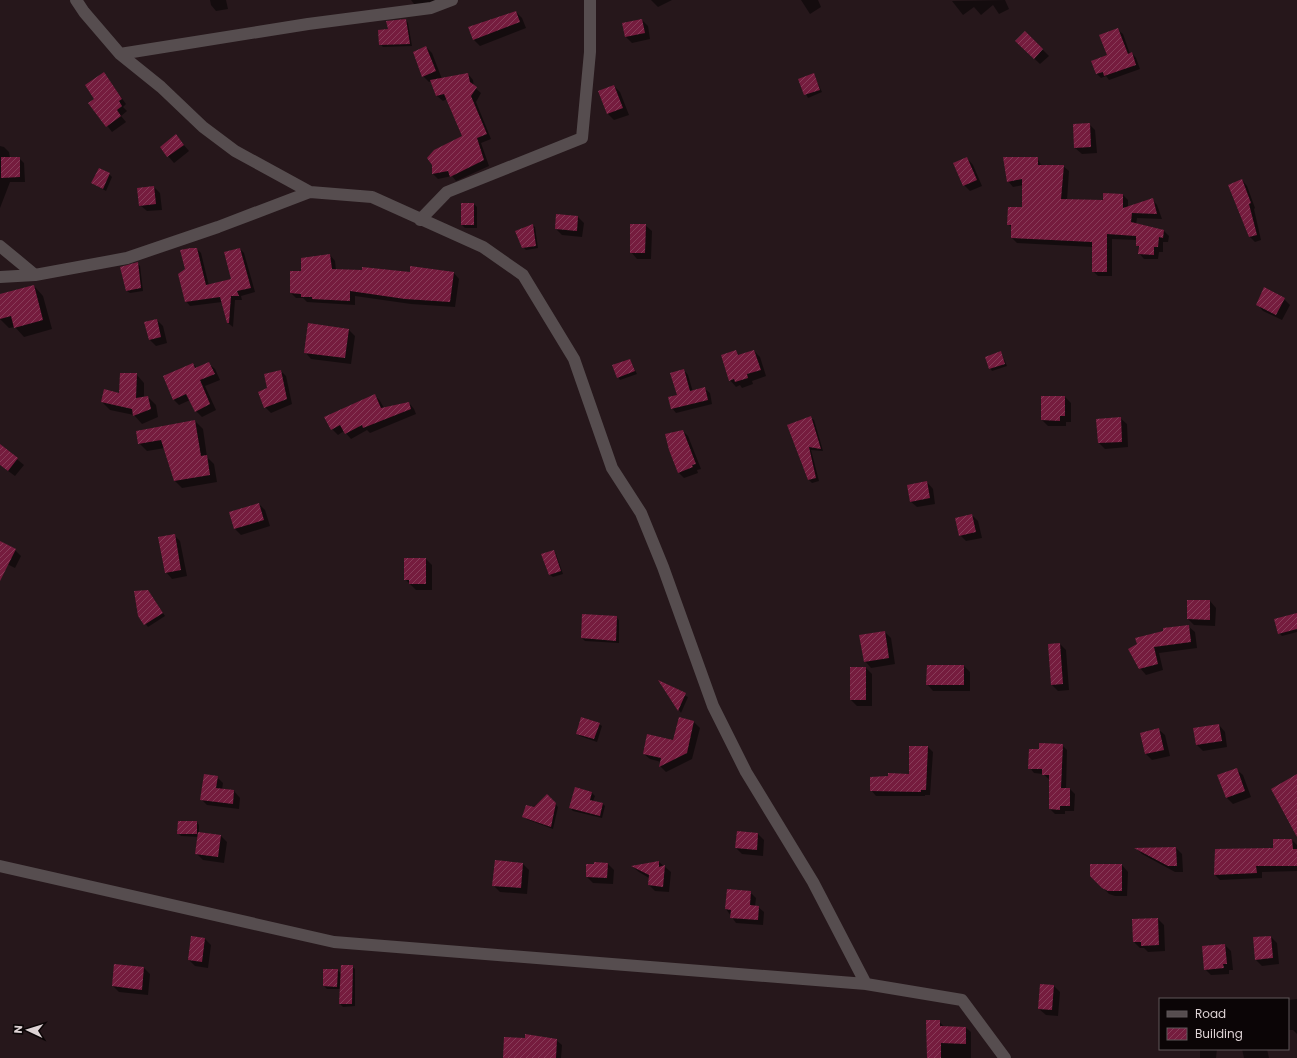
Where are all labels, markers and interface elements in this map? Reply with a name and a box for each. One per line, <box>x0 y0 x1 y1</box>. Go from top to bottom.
legend <box>1159 998 1289 1050</box>
text: Road <box>1195 1005 1226 1022</box>
north arrow <box>8 1010 48 1050</box>
text: N <box>10 1025 26 1034</box>
text: Building <box>1195 1025 1243 1042</box>

